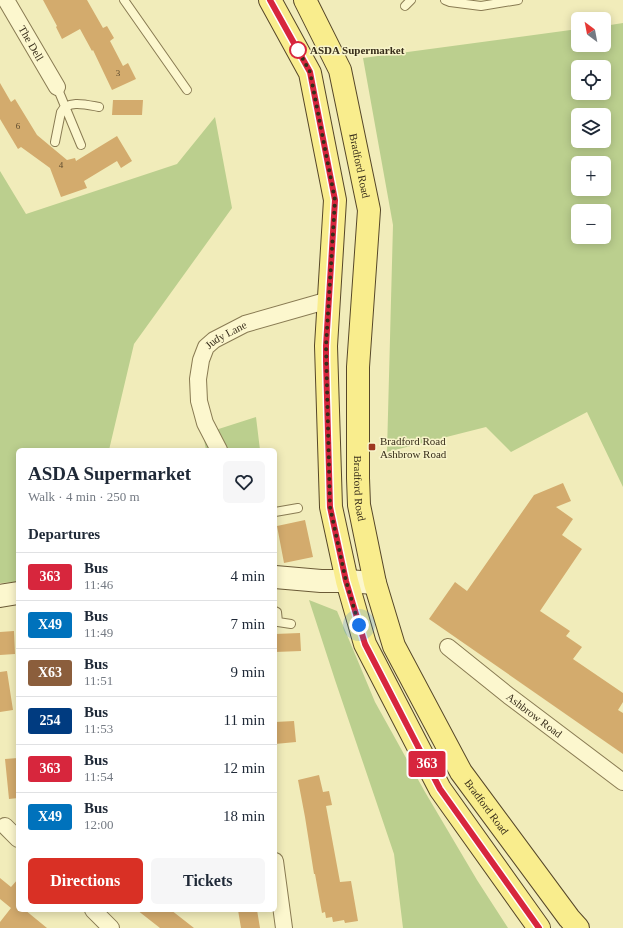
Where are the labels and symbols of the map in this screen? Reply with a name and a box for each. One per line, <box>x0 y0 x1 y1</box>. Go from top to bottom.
north arrow <box>571 12 611 52</box>
street label: The Dell <box>16 23 46 63</box>
marker: ASDA Supermarket <box>289 41 307 59</box>
place label: ASDA Supermarket <box>310 44 405 56</box>
house number: 3 <box>116 68 121 78</box>
house number: 6 <box>16 121 21 131</box>
street label: Bradford Road <box>347 132 372 200</box>
house number: 4 <box>59 160 64 170</box>
street label: Judy Lane <box>203 318 249 351</box>
place label: Bradford Road Ashbrow Road <box>380 435 447 460</box>
marker: Bradford Road Ashbrow Road <box>367 442 377 452</box>
street label: Bradford Road <box>352 456 368 523</box>
your location <box>349 615 369 635</box>
street label: Ashbrow Road <box>504 690 565 740</box>
line badge: 363 <box>404 751 450 777</box>
street label: Bradford Road <box>462 777 511 837</box>

